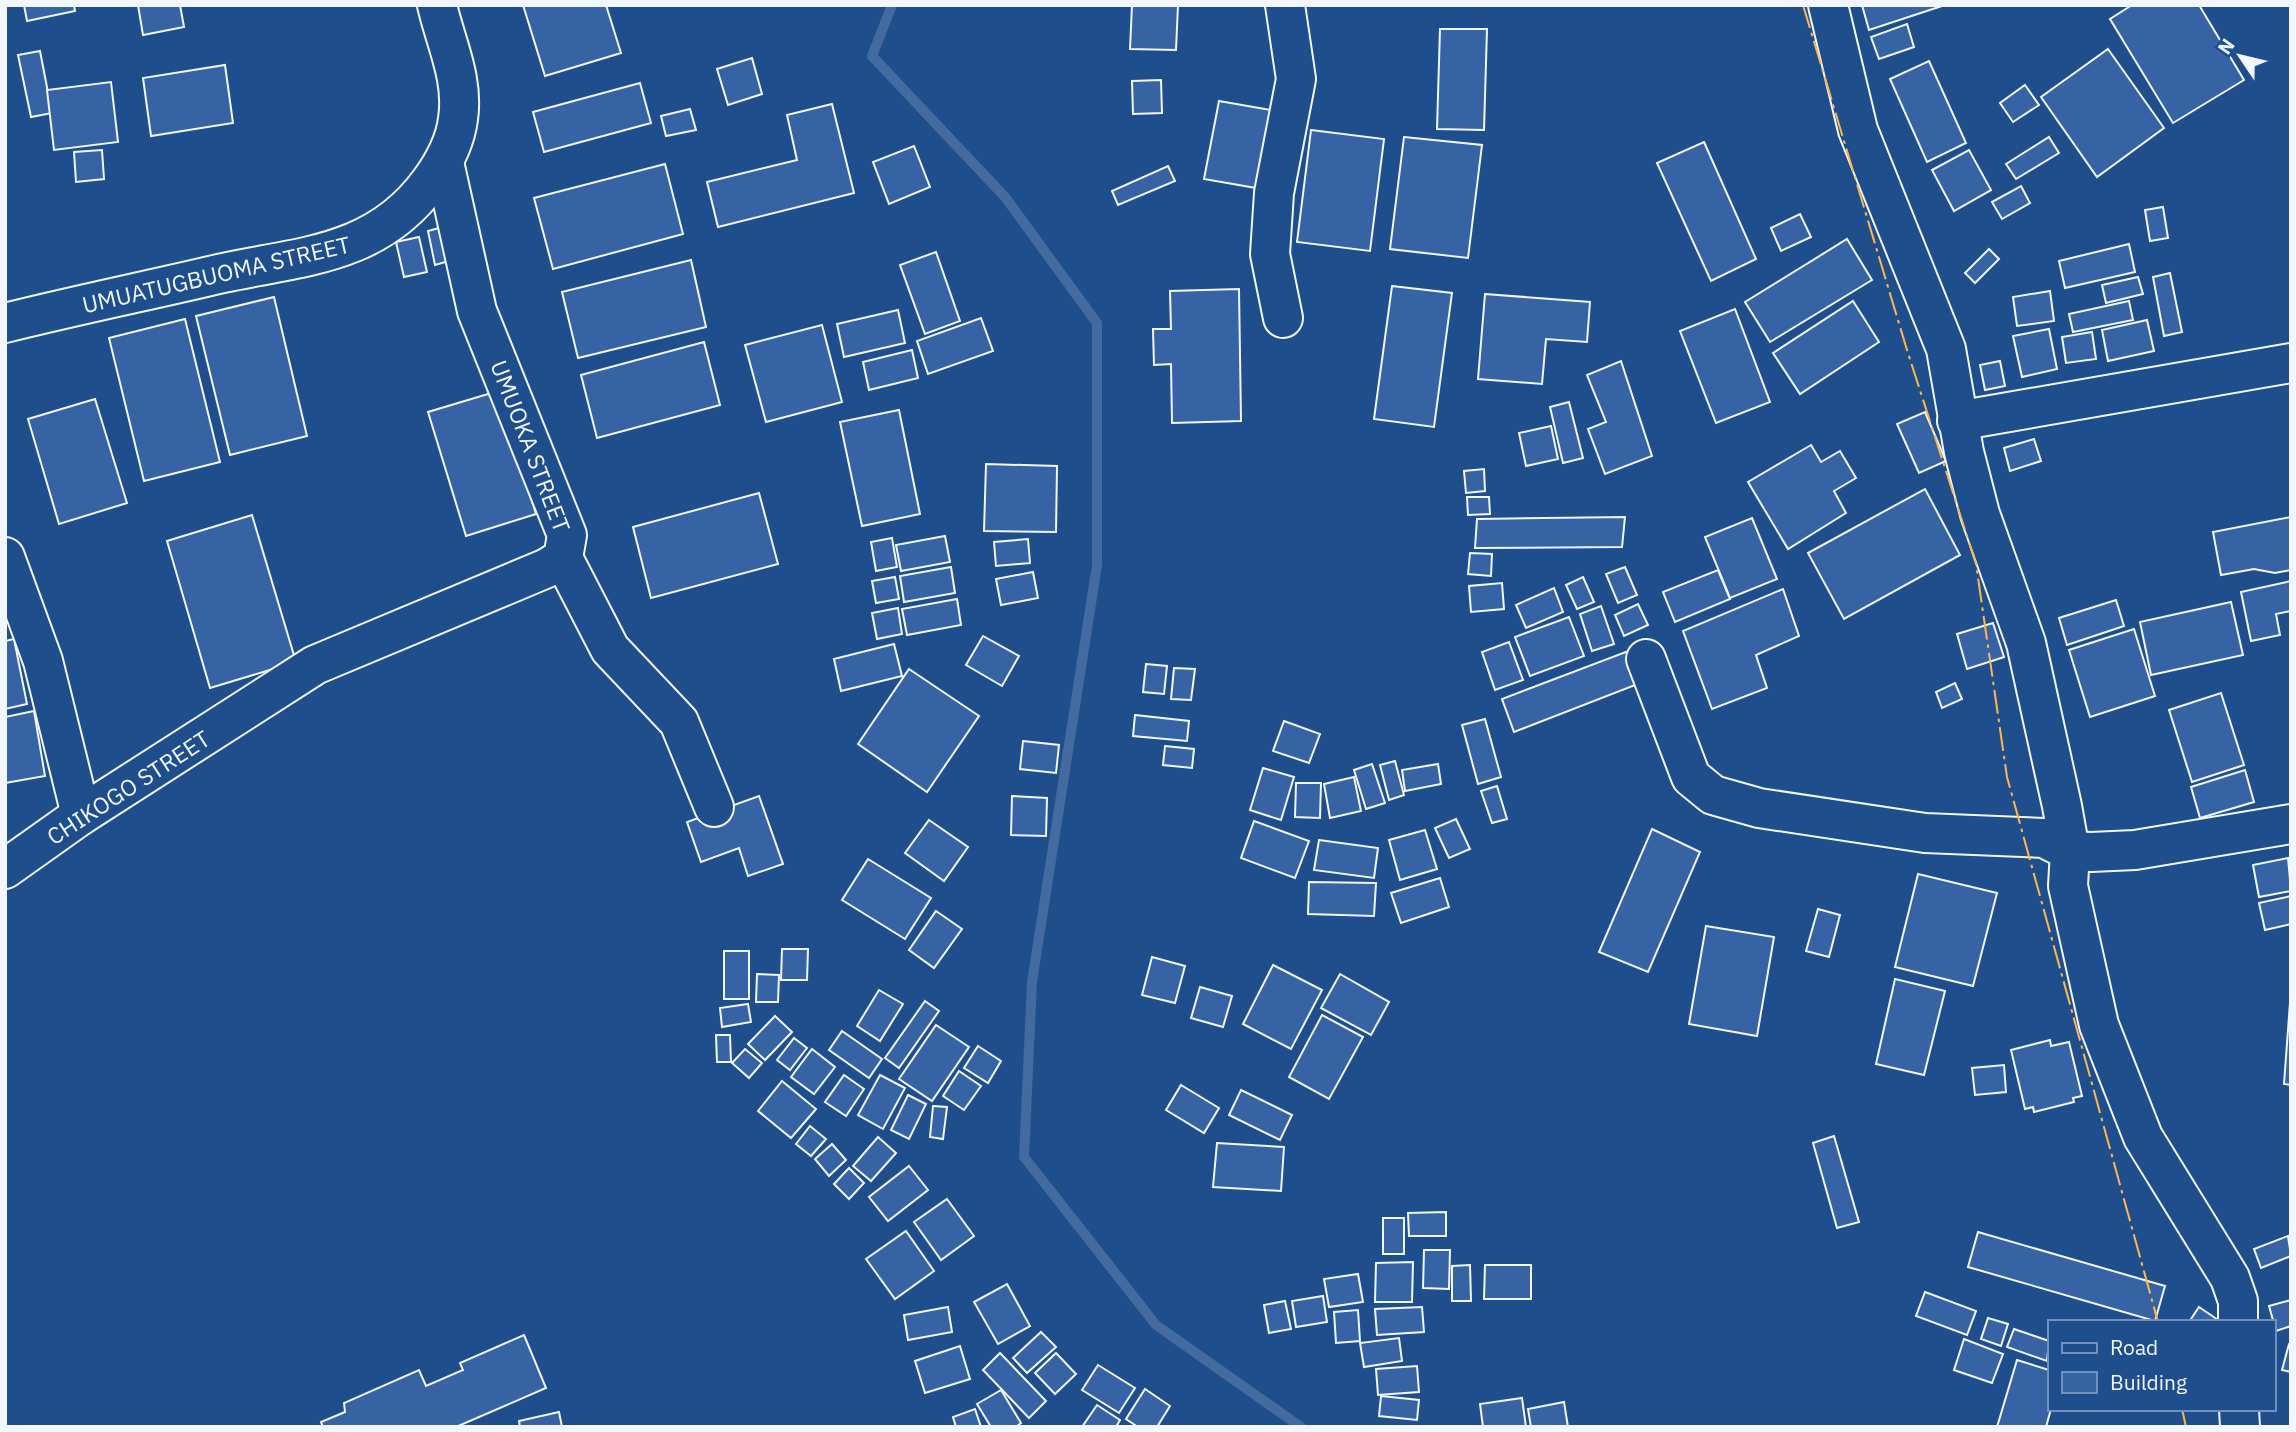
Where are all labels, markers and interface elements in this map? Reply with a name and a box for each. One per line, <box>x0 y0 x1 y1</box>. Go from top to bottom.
north arrow <box>2205 21 2275 91</box>
text: N <box>2212 34 2240 59</box>
street label: UMUATUGBUOMA STREET <box>79 229 353 319</box>
street label: UMUOKA STREET <box>484 356 578 536</box>
street label: CHIKOGO STREET <box>41 723 215 851</box>
legend <box>2048 1320 2275 1411</box>
text: Road <box>2110 1333 2158 1361</box>
text: Building <box>2110 1368 2187 1396</box>

